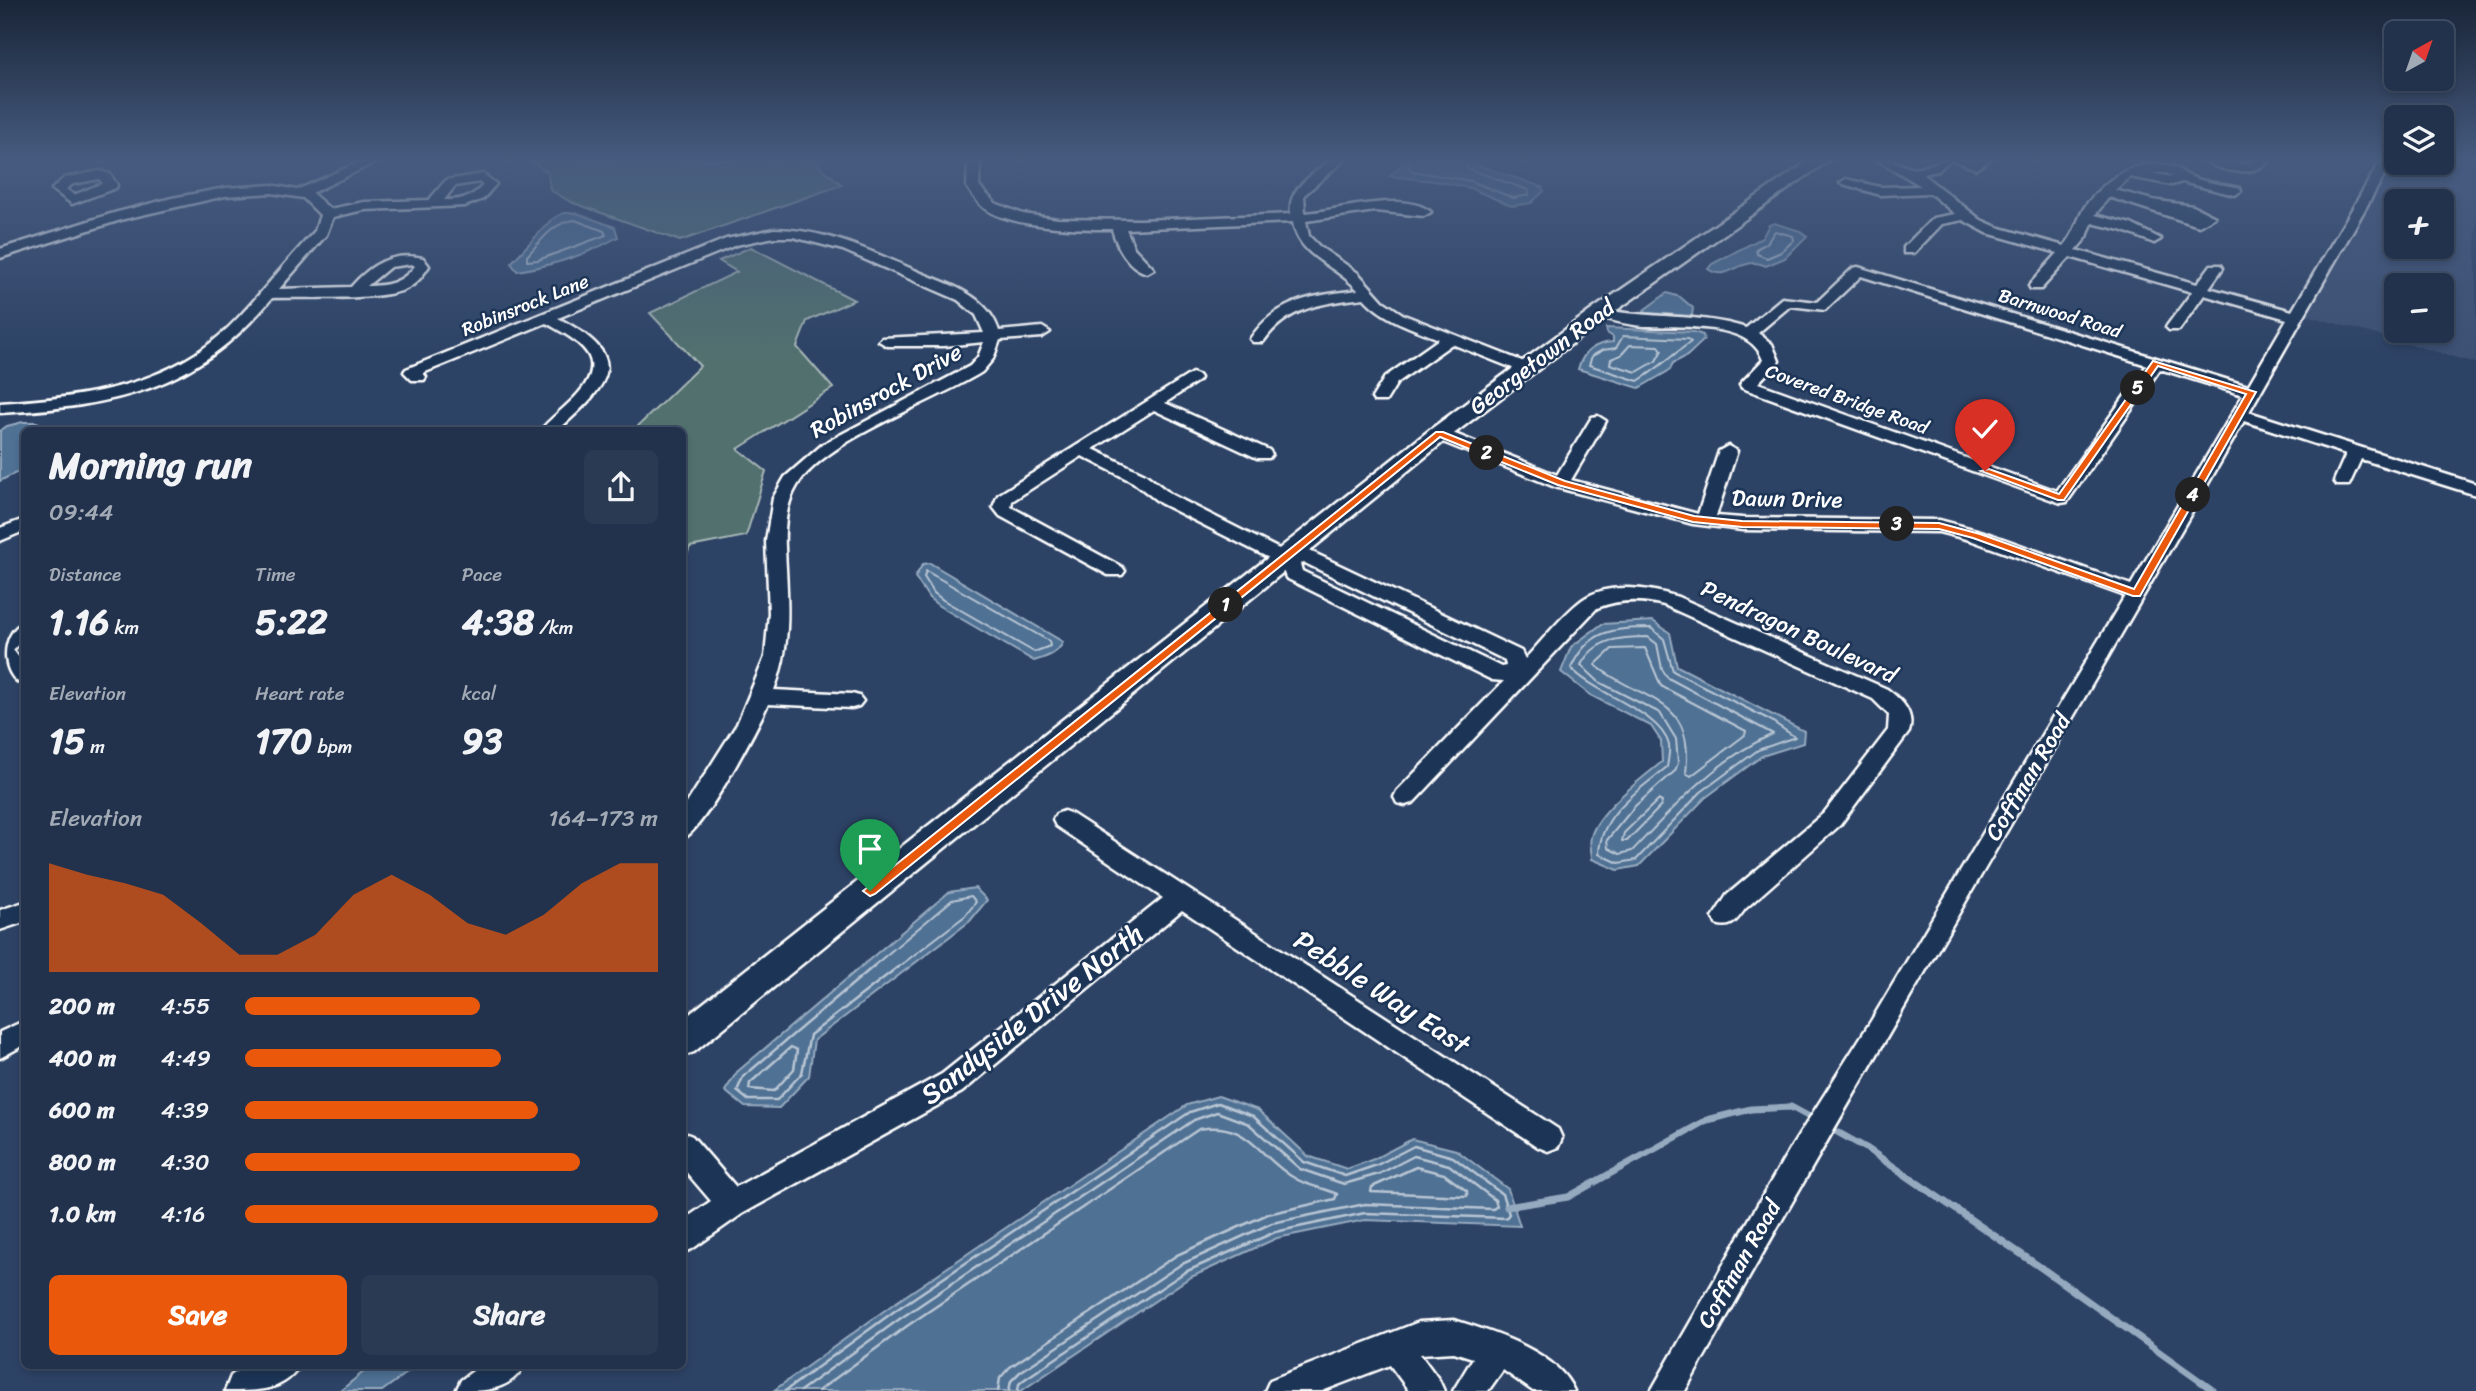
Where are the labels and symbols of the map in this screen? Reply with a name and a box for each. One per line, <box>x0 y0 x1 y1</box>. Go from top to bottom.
north arrow <box>2384 21 2454 91</box>
street label: Robinsrock Lane <box>456 264 594 346</box>
street label: Barnwood Road <box>1994 279 2127 348</box>
street label: Georgetown Road <box>1460 287 1626 426</box>
street label: Robinsrock Drive <box>802 332 970 450</box>
street label: Covered Bridge Road <box>1761 354 1935 445</box>
pin: 5 <box>2120 370 2156 406</box>
pin <box>1955 399 2015 471</box>
pin: 2 <box>1470 435 1504 470</box>
pin: 4 <box>2176 477 2210 512</box>
street label: Dawn Drive <box>1731 478 1843 520</box>
pin: 3 <box>1880 506 1914 542</box>
street label: Pendragon Boulevard <box>1694 568 1906 696</box>
pin: 1 <box>1208 588 1244 622</box>
street label: Coffman Road <box>1974 704 2083 849</box>
pin <box>840 819 900 891</box>
street label: Sandyside Drive North <box>909 910 1155 1118</box>
street label: Pebble Way East <box>1284 916 1482 1069</box>
street label: Coffman Road <box>1685 1190 1793 1336</box>

